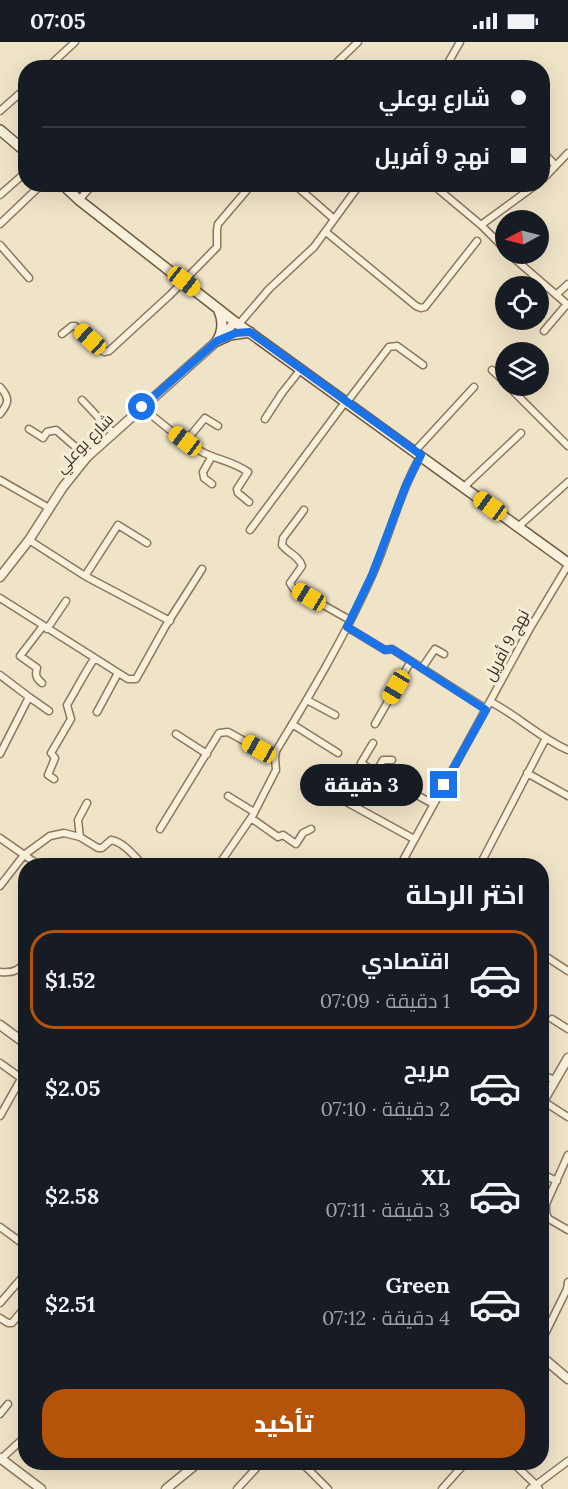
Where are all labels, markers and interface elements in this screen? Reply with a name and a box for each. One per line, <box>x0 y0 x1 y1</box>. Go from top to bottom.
text: 07:05 <box>30 7 86 35</box>
text: شارع بوعلي <box>379 84 490 112</box>
text: نهج 9 أفريل <box>375 142 490 170</box>
north arrow <box>495 210 549 264</box>
map controls <box>495 210 549 396</box>
car <box>164 263 204 299</box>
button: locate <box>495 276 549 330</box>
car <box>71 320 109 358</box>
button: layers <box>495 342 549 396</box>
route start <box>128 393 155 420</box>
street label: شارع بوعلي <box>51 409 120 480</box>
car <box>165 423 205 459</box>
car <box>470 488 510 524</box>
car <box>289 580 329 614</box>
street label: نهج 9 أفريل <box>479 606 535 685</box>
car <box>379 667 413 707</box>
car <box>239 732 279 766</box>
callout: 3 دقيقة <box>300 764 423 806</box>
route end <box>430 771 457 798</box>
text: 3 دقيقة <box>324 772 399 797</box>
text: اختر الرحلة <box>406 877 525 911</box>
text: اقتصادي <box>361 947 450 975</box>
icon: car <box>468 953 522 1007</box>
text: $1.52 <box>45 966 96 994</box>
text: 1 دقيقة · 07:09 <box>320 988 450 1013</box>
text: مريح <box>404 1055 450 1083</box>
icon: car <box>468 1061 522 1115</box>
text: $2.05 <box>45 1074 100 1102</box>
text: 2 دقيقة · 07:10 <box>321 1096 450 1121</box>
text: XL <box>421 1163 450 1191</box>
icon: car <box>468 1169 522 1223</box>
text: $2.58 <box>45 1182 99 1210</box>
text: 3 دقيقة · 07:11 <box>325 1197 450 1222</box>
text: Green <box>385 1271 450 1299</box>
icon: car <box>468 1277 522 1331</box>
text: $2.51 <box>45 1290 96 1318</box>
text: 4 دقيقة · 07:12 <box>322 1305 450 1330</box>
button: تأكيد <box>42 1389 525 1458</box>

